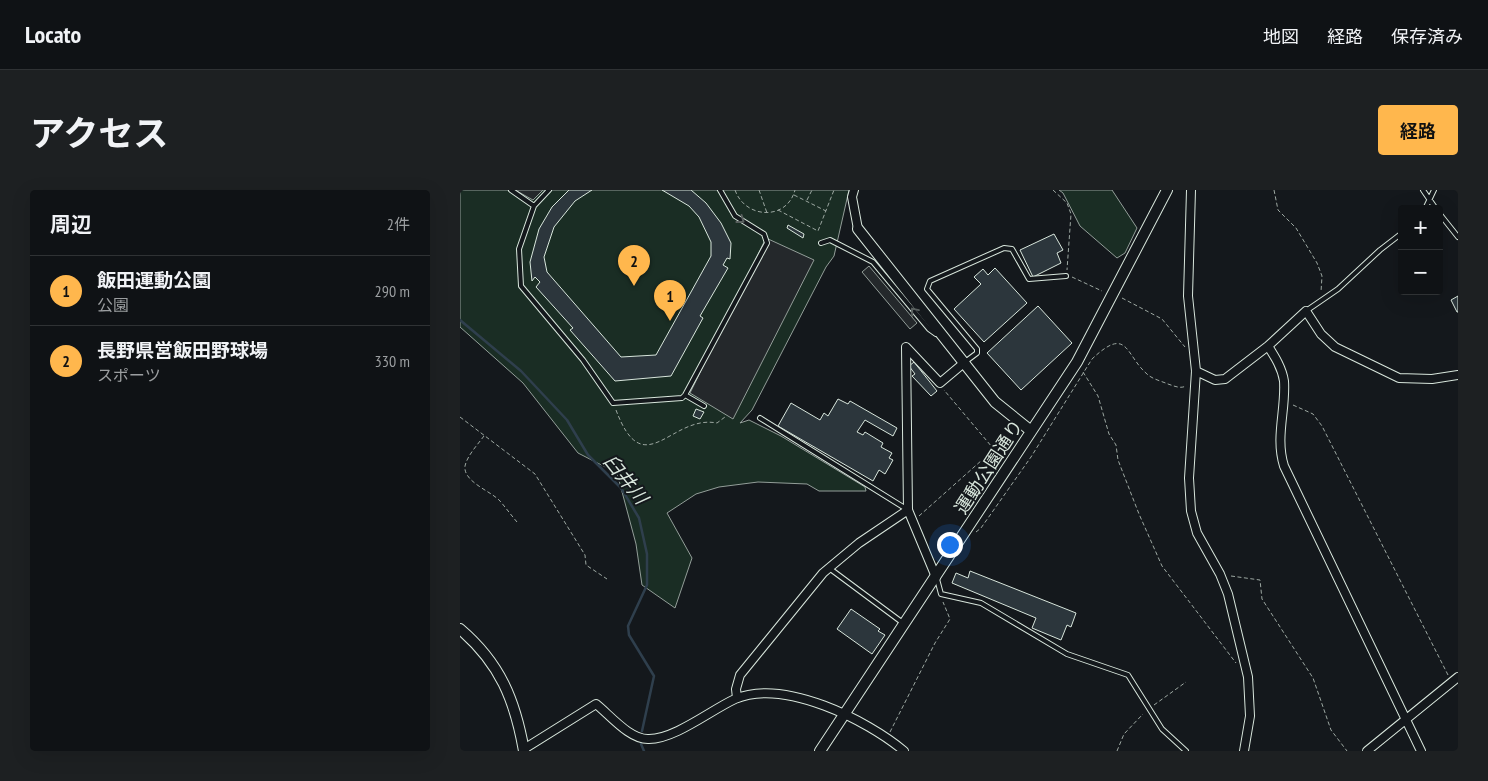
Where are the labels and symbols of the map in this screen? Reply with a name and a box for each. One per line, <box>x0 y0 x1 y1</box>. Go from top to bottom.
one-way arrow <box>735 214 744 223</box>
pin: 2 <box>618 245 650 286</box>
pin: 1 <box>654 280 686 321</box>
one-way arrow <box>911 308 920 317</box>
street label: 運動公園通り <box>950 415 1028 518</box>
water label: 臼井川 <box>599 449 655 510</box>
your location <box>937 532 963 558</box>

